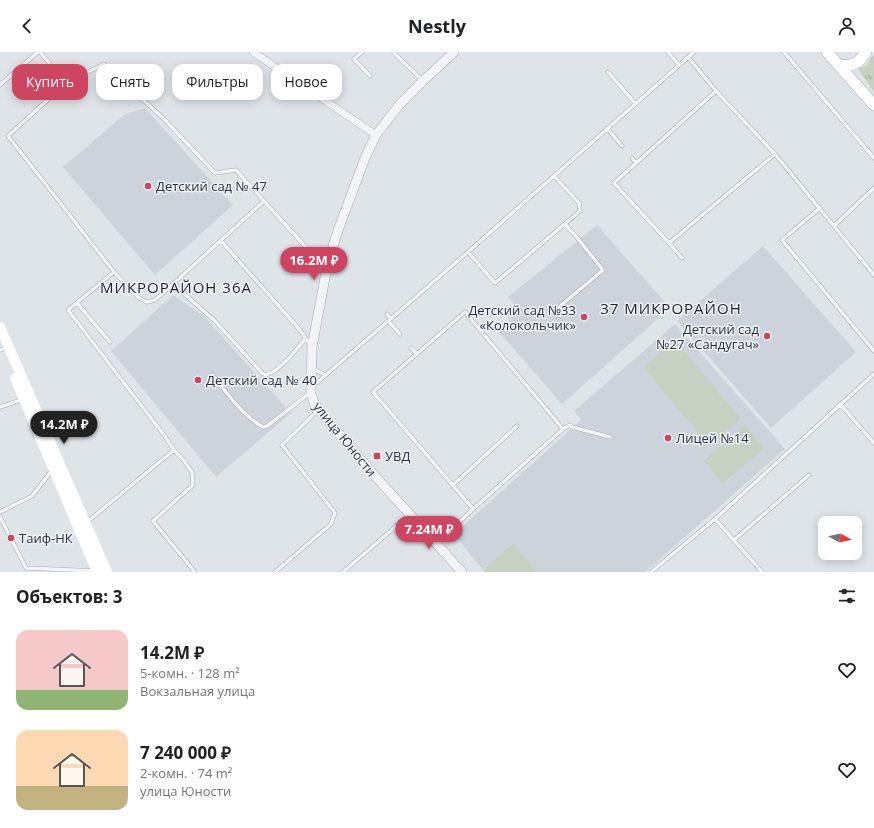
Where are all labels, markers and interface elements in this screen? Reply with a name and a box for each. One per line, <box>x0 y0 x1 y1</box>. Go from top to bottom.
text: Nestly <box>408 14 466 38</box>
icon: back <box>16 15 38 37</box>
icon: person <box>836 15 858 37</box>
chip: Купить <box>12 64 88 100</box>
chip: Снять <box>96 64 164 100</box>
chip: Фильтры <box>172 64 263 100</box>
chip: Новое <box>271 64 342 100</box>
place label: Детский сад № 47 <box>156 177 267 195</box>
marker: Детский сад № 47 <box>143 181 153 191</box>
pin: 16.2M ₽ <box>277 247 351 281</box>
text: 16.2M ₽ <box>289 251 339 269</box>
district label: МИКРОРАЙОН 36А <box>100 277 252 297</box>
district label: 37 МИКРОРАЙОН <box>600 298 742 318</box>
place label: Детский сад №33 «Колокольчик» <box>468 301 576 334</box>
marker: Детский сад №33 «Колокольчик» <box>579 312 589 322</box>
place label: Детский сад №27 «Сандугач» <box>656 320 760 353</box>
marker: Детский сад №27 «Сандугач» <box>762 331 772 341</box>
place label: Детский сад № 40 <box>206 371 317 389</box>
marker: Детский сад № 40 <box>193 375 203 385</box>
street label: улица Юности <box>309 398 381 480</box>
pin: 14.2M ₽ <box>27 411 101 445</box>
text: 14.2M ₽ <box>39 415 89 433</box>
place label: Лицей №14 <box>676 429 749 447</box>
marker: Лицей №14 <box>663 433 673 443</box>
place label: УВД <box>385 447 410 465</box>
marker: УВД <box>372 451 382 461</box>
pin: 7.24M ₽ <box>392 516 466 550</box>
north arrow <box>818 516 862 560</box>
map controls <box>818 516 862 560</box>
text: 7.24M ₽ <box>404 520 454 538</box>
place label: Таиф-НК <box>19 529 73 547</box>
marker: Таиф-НК <box>6 533 16 543</box>
text: Объектов: 3 <box>16 585 122 608</box>
icon: filters <box>836 585 858 607</box>
text: 14.2M ₽ <box>140 641 204 664</box>
icon: home <box>48 646 96 694</box>
icon: heart <box>836 659 858 681</box>
text: 5-комн. · 128 m² <box>140 664 240 682</box>
text: Вокзальная улица <box>140 682 255 700</box>
text: 7 240 000 ₽ <box>140 741 231 764</box>
icon: home <box>48 746 96 794</box>
icon: heart <box>836 759 858 781</box>
text: 2-комн. · 74 m² <box>140 764 232 782</box>
text: улица Юности <box>140 782 231 800</box>

